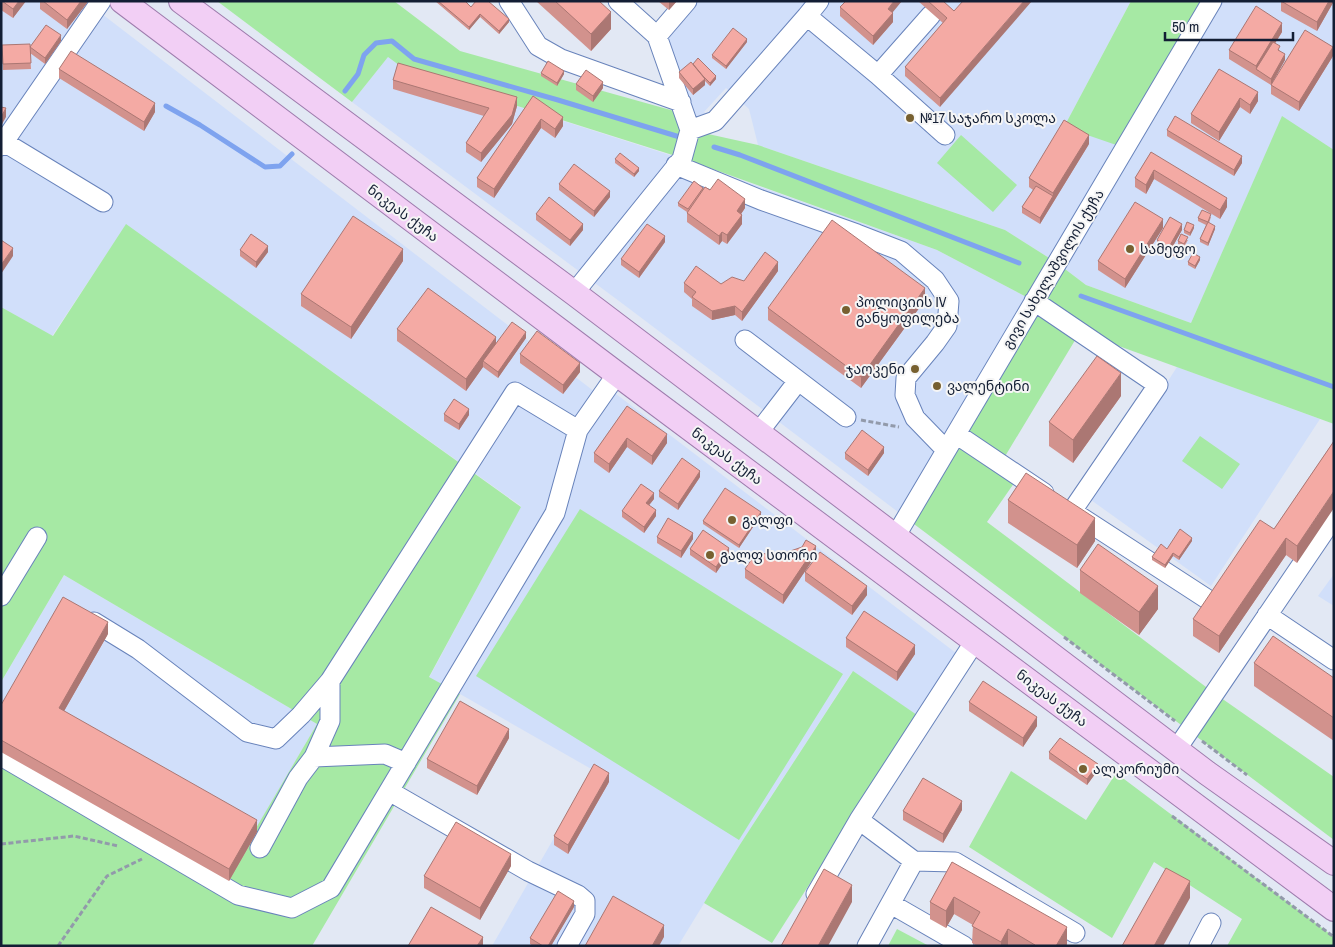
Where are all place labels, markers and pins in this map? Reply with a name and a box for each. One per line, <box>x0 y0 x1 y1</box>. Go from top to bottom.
place label: №17 საჯარო სკოლა <box>920 109 1056 127</box>
marker: №17 საჯარო სკოლა <box>904 112 916 124</box>
place label: სამეფო <box>1140 240 1196 258</box>
marker: სამეფო <box>1124 243 1136 255</box>
place label: პოლიციის IV განყოფილება <box>856 293 959 327</box>
marker: პოლიციის IV განყოფილება <box>840 304 852 316</box>
place label: ჯაოკენი <box>846 360 905 378</box>
marker: ჯაოკენი <box>909 363 921 375</box>
place label: ვალენტინი <box>947 377 1030 395</box>
marker: ვალენტინი <box>931 380 943 392</box>
place label: გალფი <box>742 511 793 529</box>
marker: გალფი <box>726 514 738 526</box>
place label: გალფ სთორი <box>720 546 818 564</box>
marker: გალფ სთორი <box>704 549 716 561</box>
place label: ალკორიუმი <box>1093 760 1179 778</box>
marker: ალკორიუმი <box>1077 763 1089 775</box>

